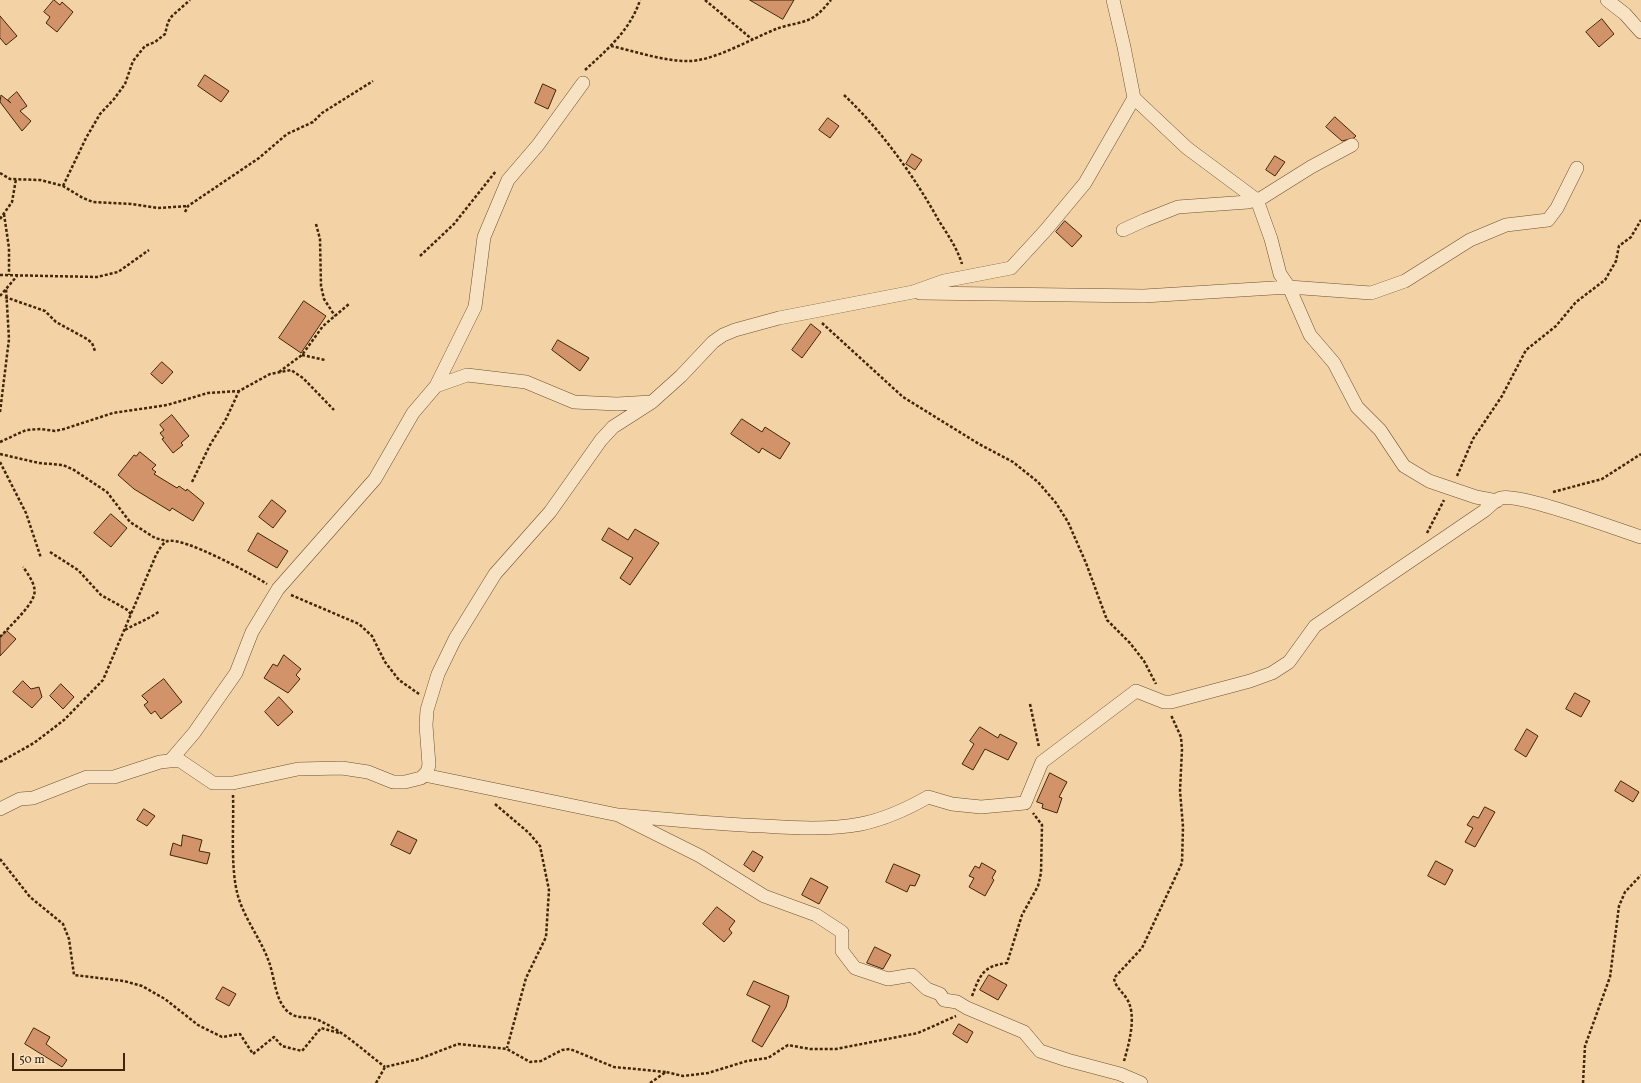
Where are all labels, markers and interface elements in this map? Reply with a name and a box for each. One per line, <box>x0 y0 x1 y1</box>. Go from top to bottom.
scale bar <box>14 1045 127 1071</box>
text: 50 m <box>19 1052 45 1068</box>

